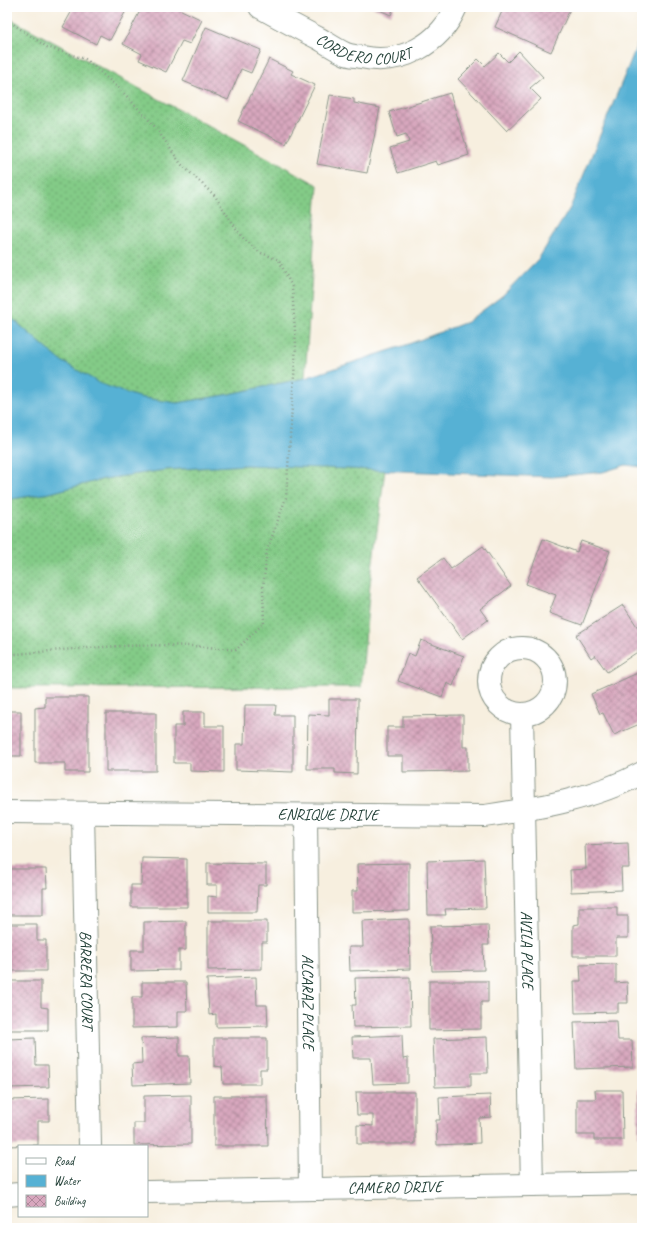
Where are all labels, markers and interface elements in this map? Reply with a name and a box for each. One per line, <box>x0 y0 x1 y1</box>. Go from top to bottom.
street label: CORDERO COURT <box>312 29 418 69</box>
street label: ENRIQUE DRIVE <box>277 804 381 825</box>
street label: AVILA PLACE <box>516 911 538 991</box>
street label: BARRERA COURT <box>75 930 98 1033</box>
street label: ALCARAZ PLACE <box>297 954 319 1052</box>
legend <box>18 1145 148 1217</box>
text: Road <box>54 1153 76 1169</box>
text: Water <box>54 1173 82 1189</box>
street label: CAMERO DRIVE <box>347 1177 445 1198</box>
text: Building <box>54 1193 86 1209</box>

